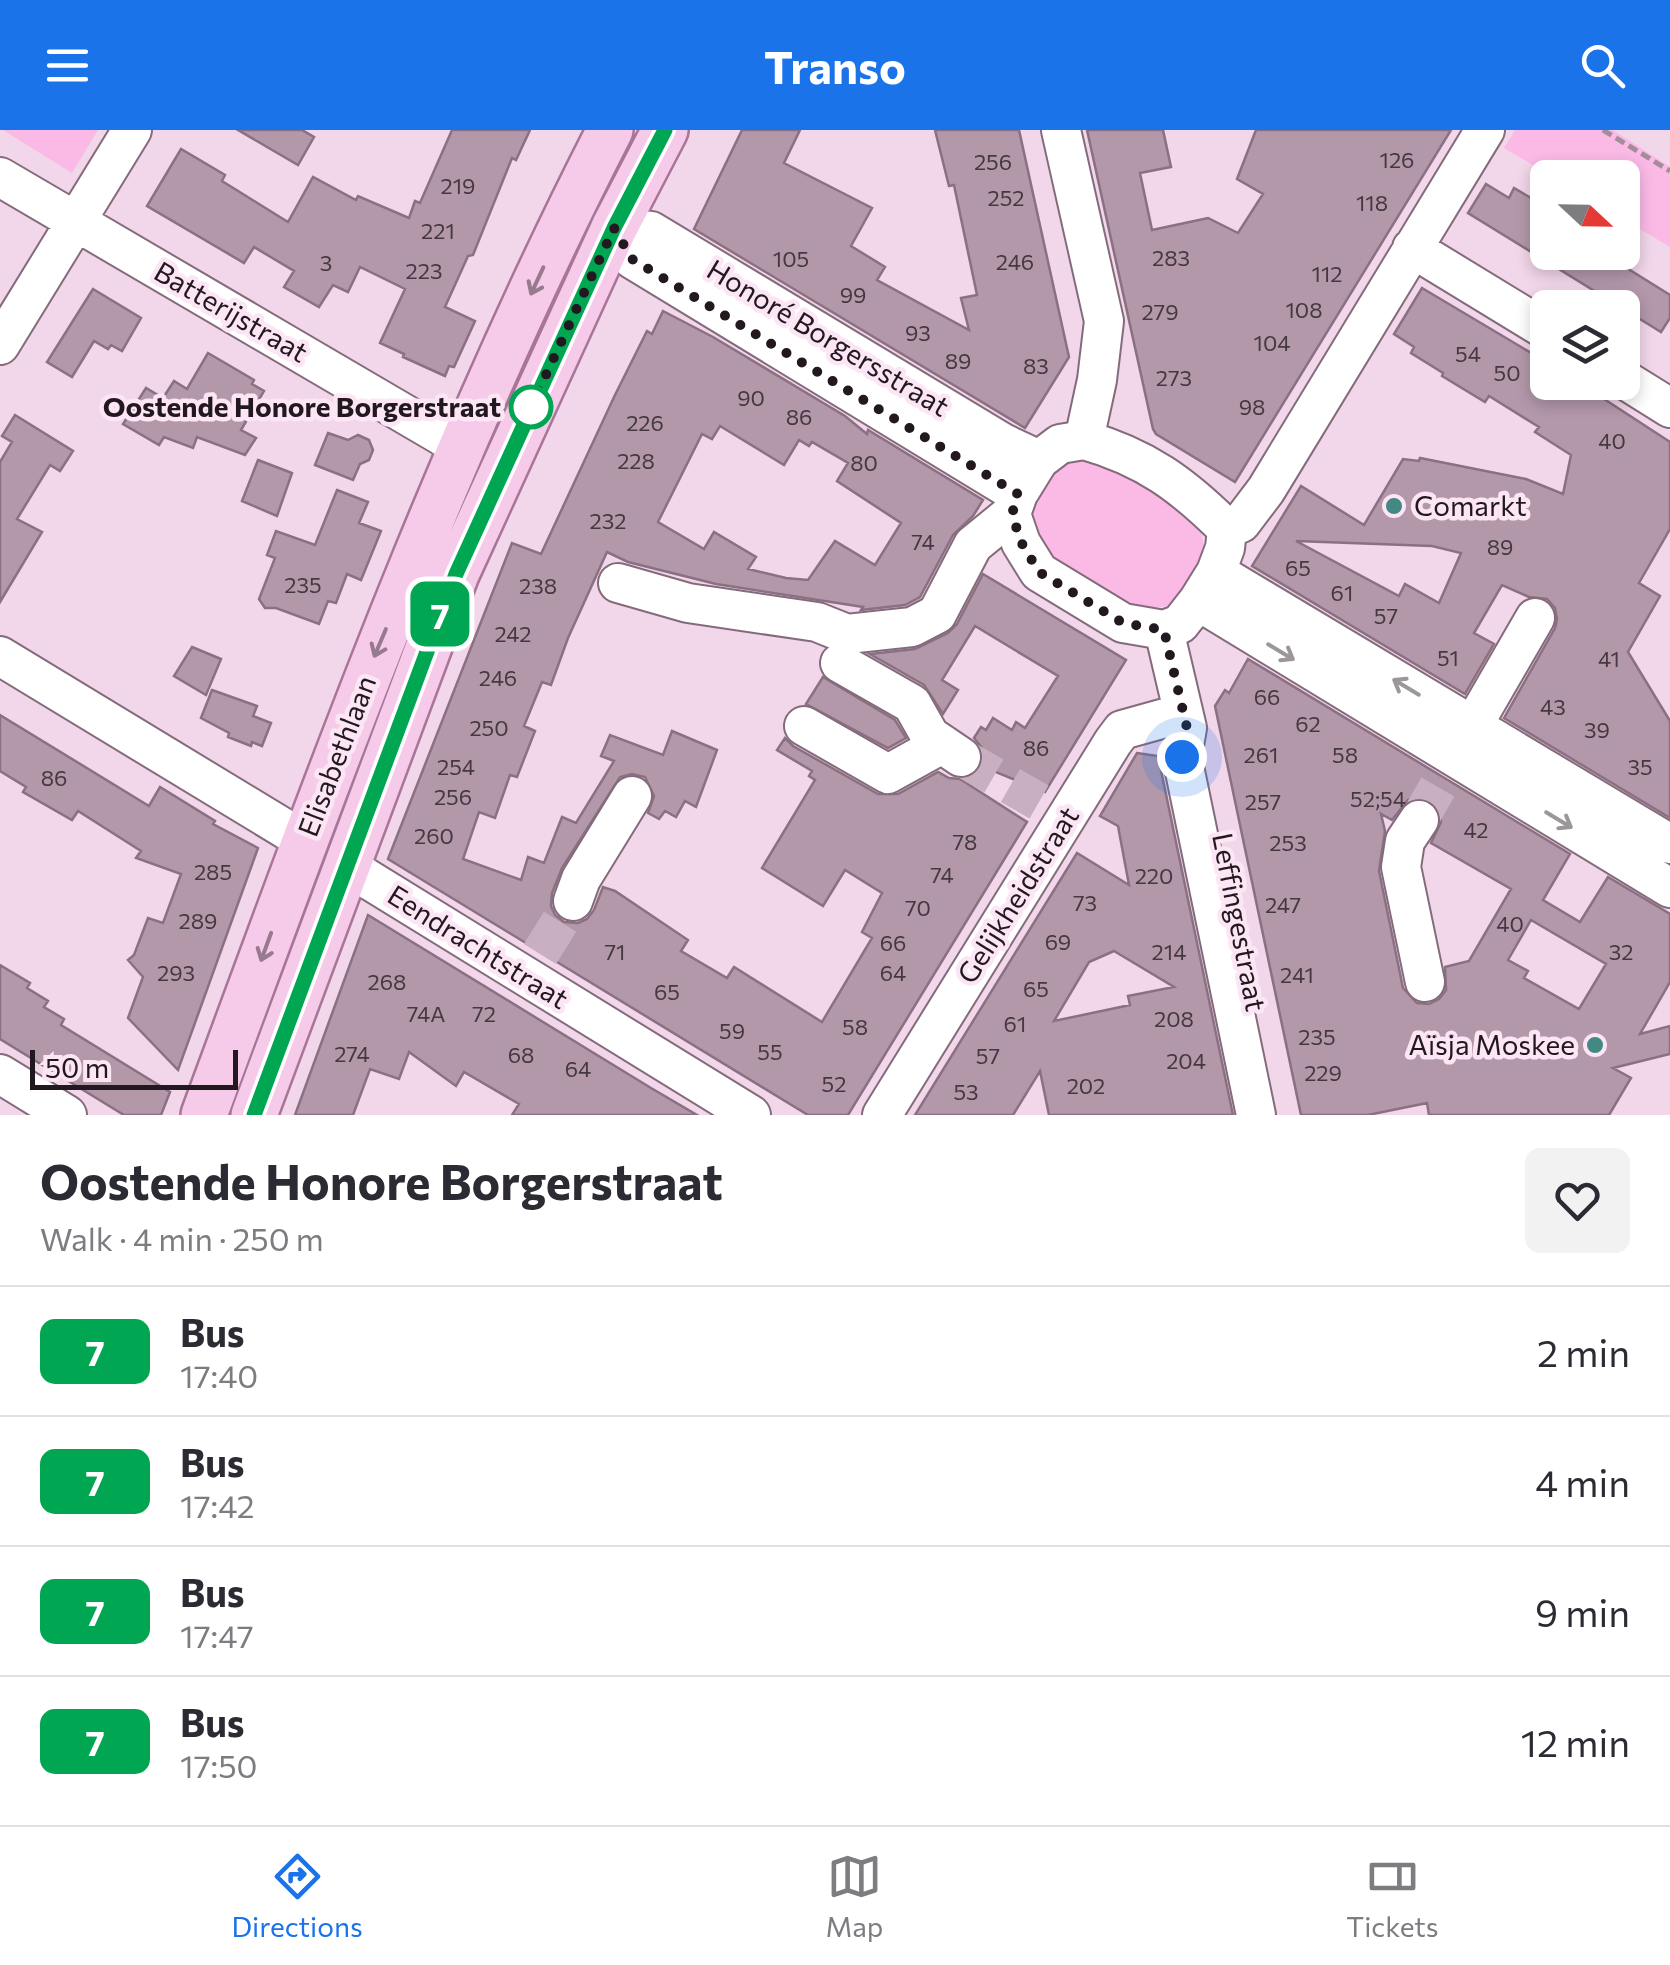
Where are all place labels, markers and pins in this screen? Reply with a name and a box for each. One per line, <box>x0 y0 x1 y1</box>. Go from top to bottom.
marker: Oostende Honore Borgerstraat <box>510 386 552 428</box>
place label: Oostende Honore Borgerstraat <box>103 389 501 423</box>
place label: Comarkt <box>1414 488 1527 522</box>
marker: Comarkt <box>1383 495 1405 517</box>
place label: Aïsja Moskee <box>1409 1027 1575 1061</box>
marker: Aïsja Moskee <box>1584 1034 1606 1056</box>

